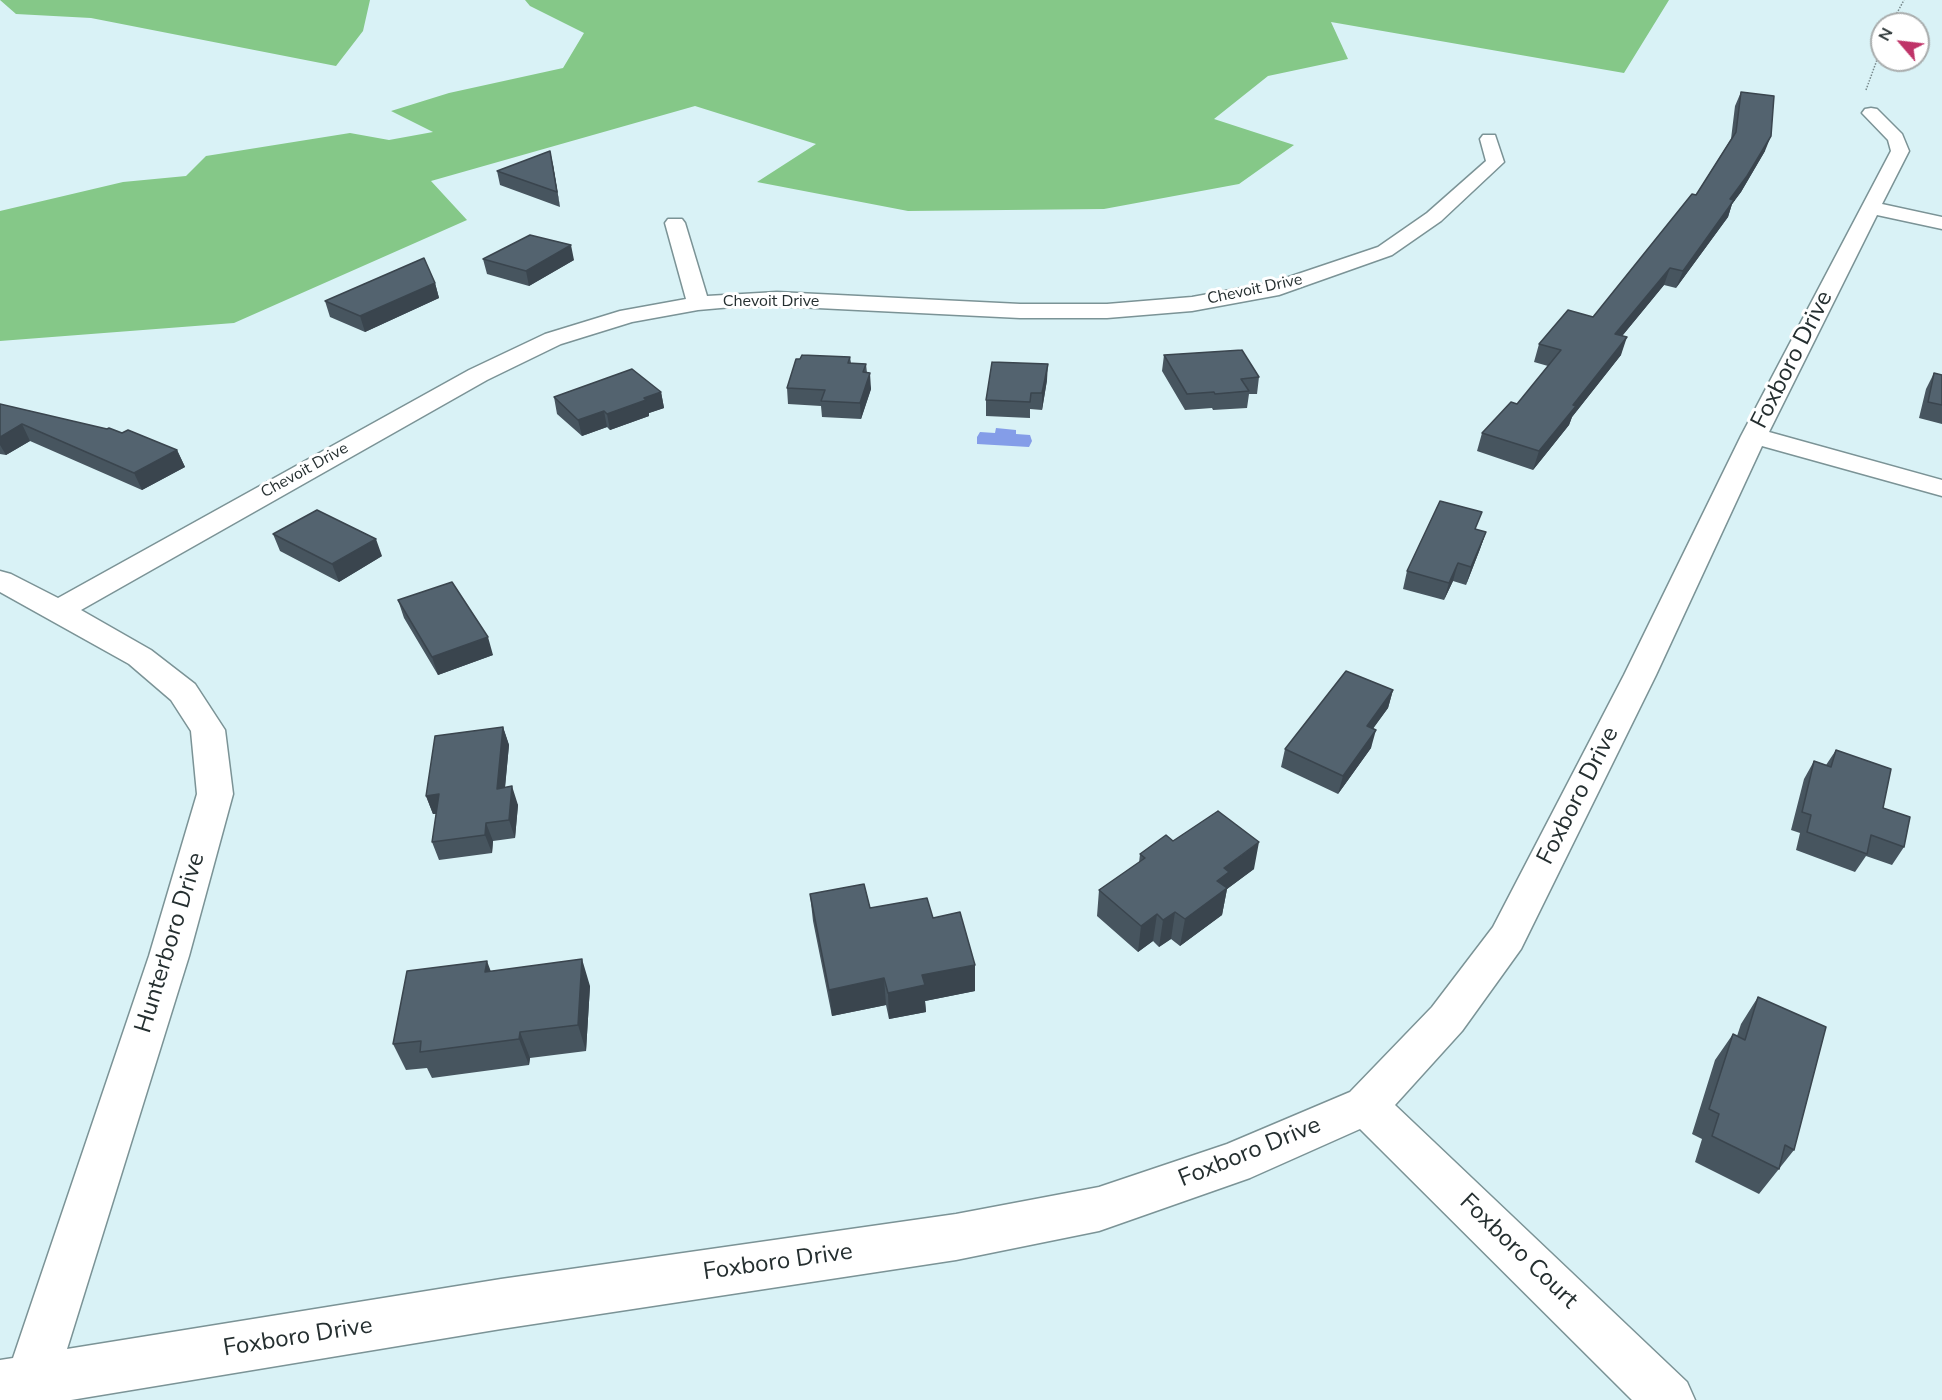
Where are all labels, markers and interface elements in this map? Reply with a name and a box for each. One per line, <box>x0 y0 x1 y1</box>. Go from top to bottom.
north arrow <box>1870 12 1930 72</box>
text: N <box>1873 24 1898 45</box>
street label: Chevoit Drive <box>1206 271 1304 309</box>
street label: Foxboro Drive <box>1746 286 1840 434</box>
street label: Chevoit Drive <box>723 292 819 312</box>
street label: Chevoit Drive <box>258 439 352 503</box>
street label: Foxboro Drive <box>1532 722 1626 870</box>
street label: Hunterboro Drive <box>130 849 212 1037</box>
street label: Foxboro Drive <box>1175 1111 1325 1195</box>
street label: Foxboro Court <box>1453 1188 1583 1316</box>
street label: Foxboro Drive <box>701 1238 855 1288</box>
street label: Foxboro Drive <box>221 1312 375 1364</box>

